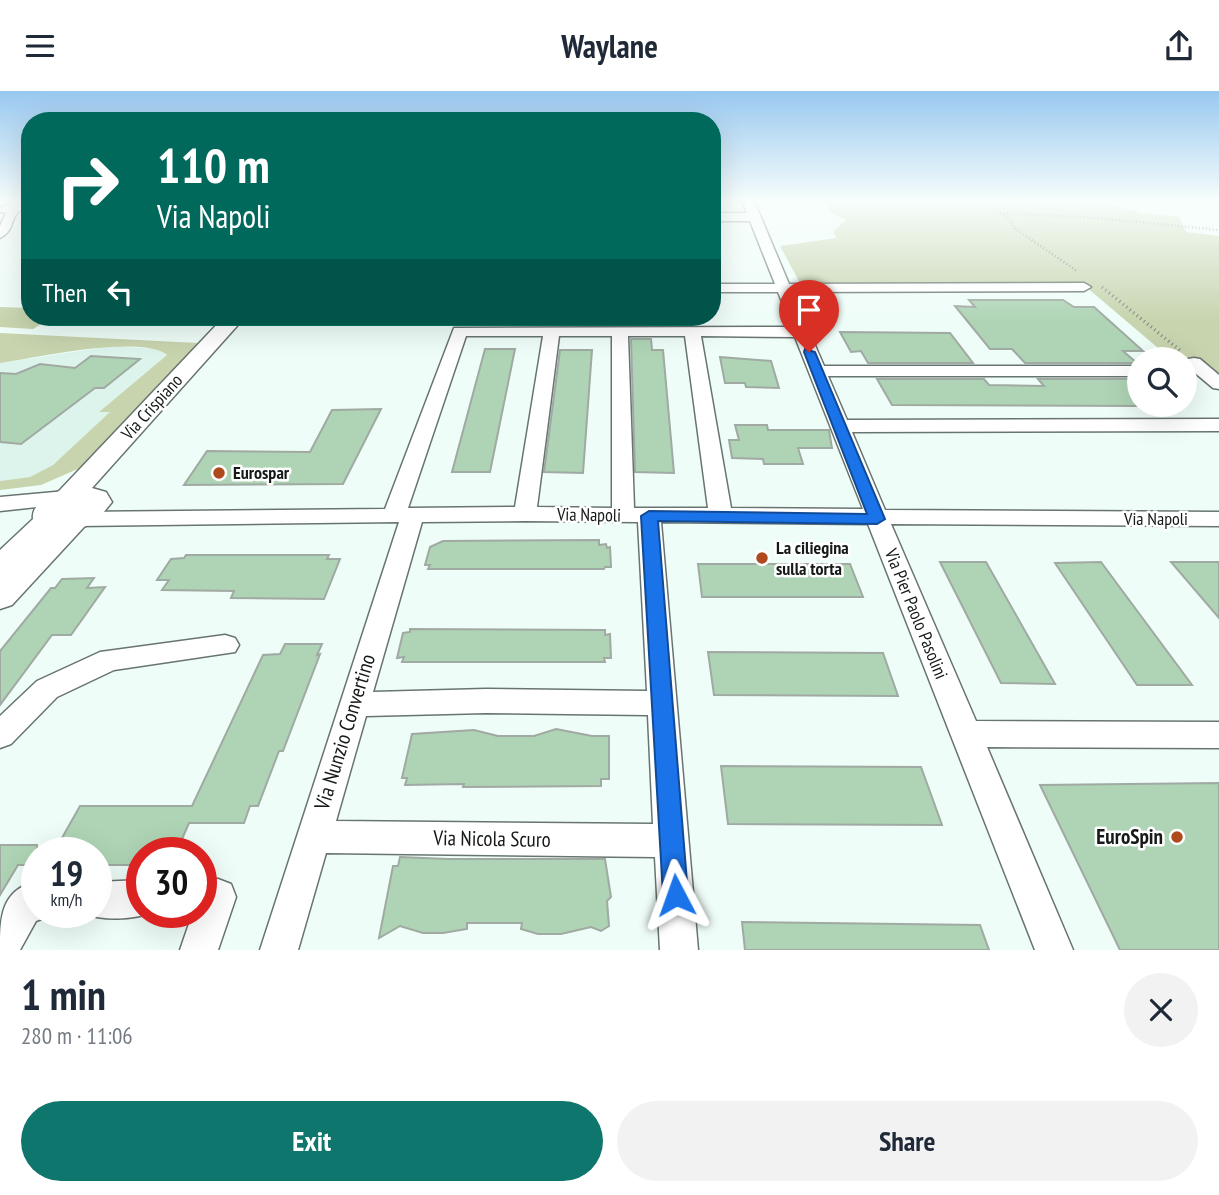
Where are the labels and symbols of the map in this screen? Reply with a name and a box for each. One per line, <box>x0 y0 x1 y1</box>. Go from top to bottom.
pin <box>779 280 839 352</box>
street label: Via Crispiano <box>115 369 187 445</box>
place label: Eurospar <box>233 461 290 484</box>
marker: Eurospar <box>211 465 227 481</box>
street label: Via Napoli <box>556 502 621 527</box>
street label: Via Napoli <box>1123 507 1188 530</box>
place label: La ciliegina sulla torta <box>776 536 849 580</box>
street label: Via Pier Paolo Pasolini <box>879 544 953 682</box>
marker: La ciliegina sulla torta <box>754 550 770 566</box>
street label: Via Nunzio Convertino <box>308 651 381 814</box>
place label: EuroSpin <box>1096 823 1163 850</box>
street label: Via Nicola Scuro <box>432 824 551 853</box>
marker: EuroSpin <box>1169 829 1185 845</box>
speed limit sign: 30 <box>126 837 217 928</box>
position arrow <box>639 858 713 932</box>

